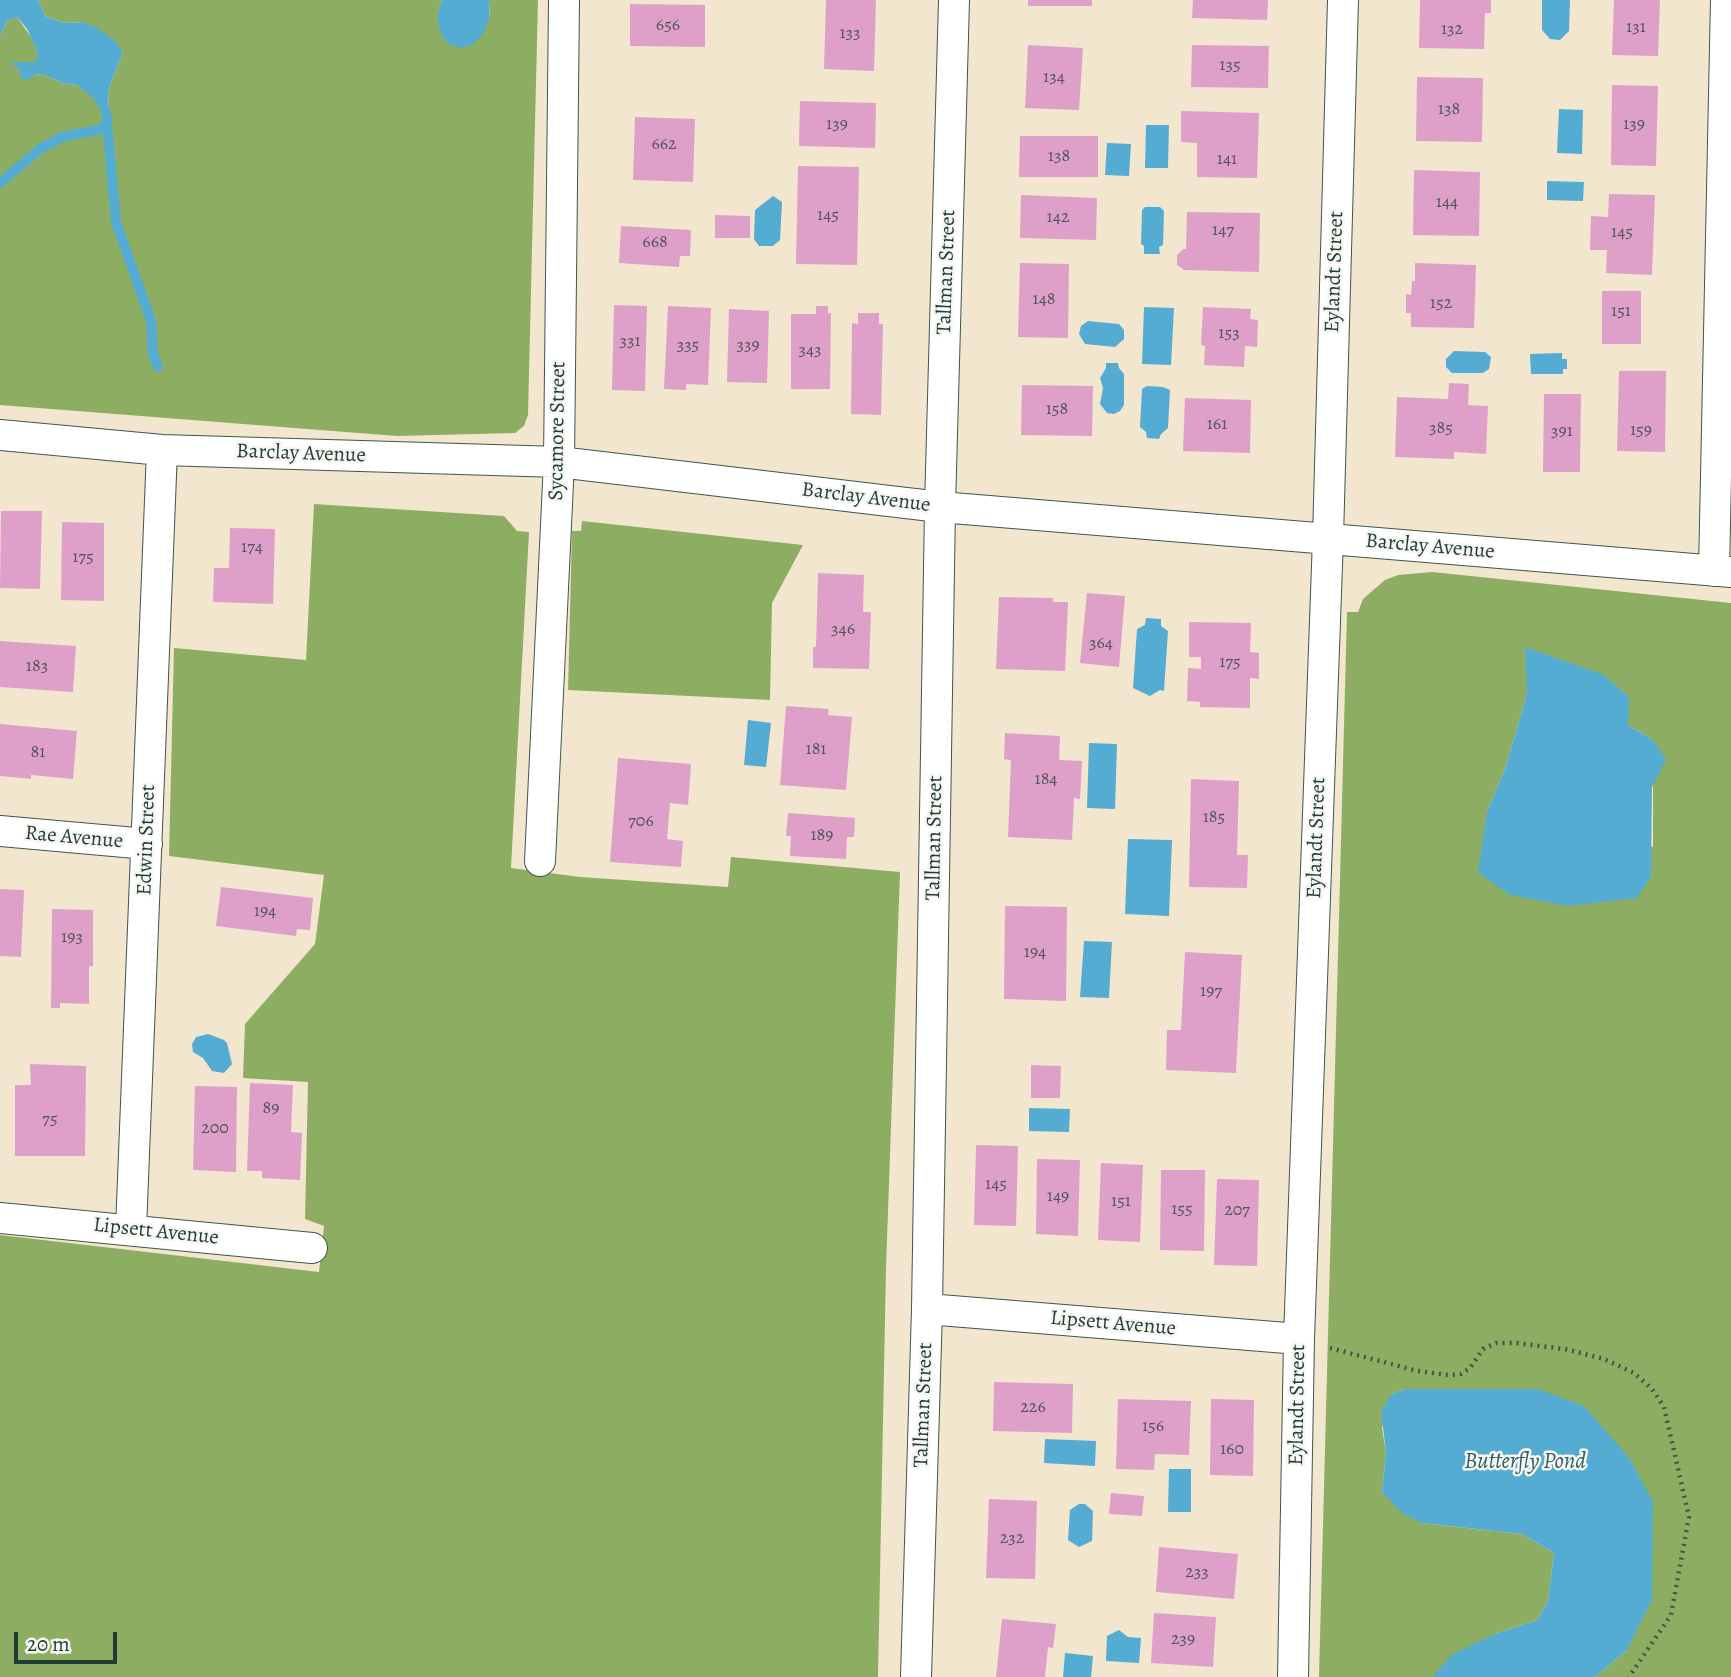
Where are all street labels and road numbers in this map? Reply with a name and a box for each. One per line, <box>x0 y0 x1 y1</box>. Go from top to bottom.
street label: Tallman Street <box>932 209 962 335</box>
street label: Eylandt Street <box>1320 211 1350 333</box>
street label: Sycamore Street <box>544 361 572 501</box>
street label: Barclay Avenue <box>236 439 366 469</box>
street label: Barclay Avenue <box>800 478 932 518</box>
street label: Barclay Avenue <box>1364 529 1496 565</box>
street label: Tallman Street <box>921 775 949 901</box>
street label: Eylandt Street <box>1302 777 1332 899</box>
street label: Edwin Street <box>132 784 162 896</box>
street label: Rae Avenue <box>24 821 124 855</box>
street label: Lipsett Avenue <box>92 1213 220 1251</box>
street label: Lipsett Avenue <box>1049 1306 1177 1342</box>
street label: Tallman Street <box>909 1342 939 1468</box>
street label: Eylandt Street <box>1284 1344 1312 1466</box>

